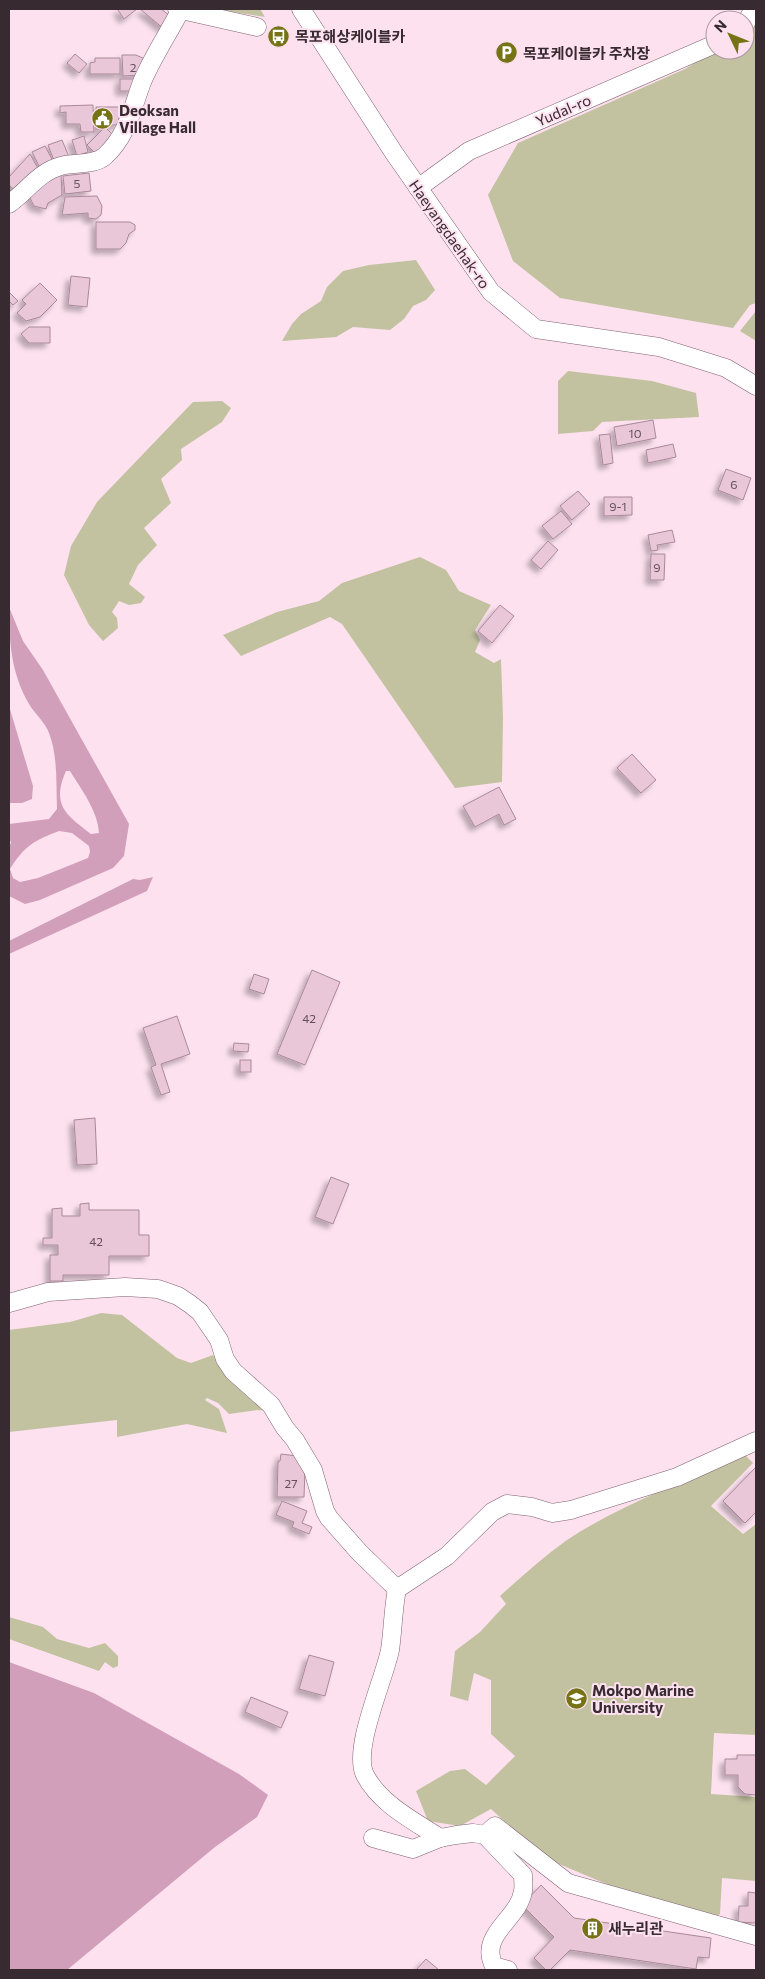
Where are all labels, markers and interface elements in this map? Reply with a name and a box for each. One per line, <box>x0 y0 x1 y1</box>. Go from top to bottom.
north arrow <box>705 10 755 60</box>
text: N <box>710 16 730 35</box>
bus stop icon: 목포해상케이블카 <box>267 24 291 48</box>
place label: 목포해상케이블카 <box>295 27 406 45</box>
parking icon: 목포케이블카 주차장 <box>495 41 519 65</box>
place label: 목포케이블카 주차장 <box>523 44 650 62</box>
house number: 2 <box>130 60 137 74</box>
street label: Yudal-ro <box>533 90 594 130</box>
place label: Deoksan Village Hall <box>119 101 196 136</box>
public building icon: Deoksan Village Hall <box>91 107 115 131</box>
house number: 5 <box>74 176 81 190</box>
street label: Haeyangdaehak-ro <box>406 176 494 292</box>
house number: 10 <box>629 426 642 440</box>
house number: 6 <box>730 477 738 491</box>
house number: 9-1 <box>609 499 627 513</box>
house number: 9 <box>653 560 661 574</box>
house number: 42 <box>302 1011 316 1025</box>
house number: 42 <box>89 1234 103 1248</box>
house number: 27 <box>285 1476 297 1490</box>
place label: Mokpo Marine University <box>592 1681 694 1716</box>
school or university icon: Mokpo Marine University <box>564 1687 588 1711</box>
building icon: 새누리관 <box>580 1916 604 1940</box>
place label: 새누리관 <box>608 1919 663 1937</box>

